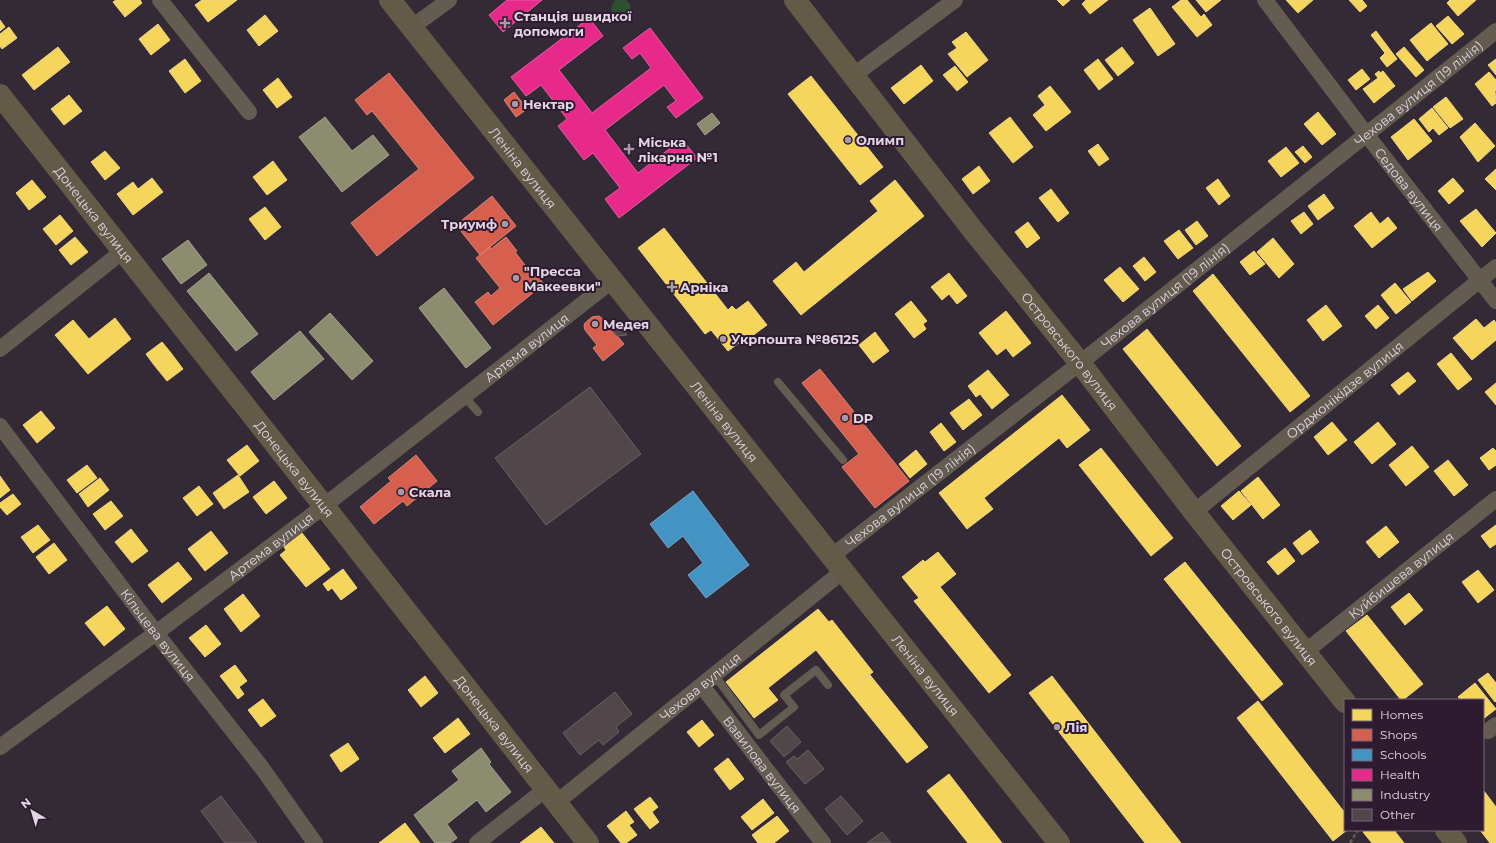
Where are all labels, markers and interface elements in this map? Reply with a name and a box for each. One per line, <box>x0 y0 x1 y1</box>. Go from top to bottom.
place label: Станція швидкої допомоги <box>514 8 632 39</box>
marker: Станція швидкої допомоги <box>499 17 511 29</box>
street label: Чехова вулиця (19 лiнiя) <box>1351 37 1486 149</box>
place label: Нектар <box>523 96 574 112</box>
marker: Нектар <box>510 99 520 109</box>
street label: Леніна вулиця <box>486 124 560 211</box>
place label: Олимп <box>856 132 904 148</box>
place label: Міська лікарня №1 <box>638 134 718 165</box>
marker: Олимп <box>843 135 853 145</box>
marker: Міська лікарня №1 <box>623 143 635 155</box>
street label: Седова вулиця <box>1372 144 1447 234</box>
street label: Донецька вулиця <box>51 163 137 266</box>
place label: Триумф <box>441 216 497 232</box>
marker: Триумф <box>500 219 510 229</box>
street label: Чехова вулиця (19 лiнiя) <box>1098 239 1232 351</box>
place label: "Пресса Макеевки" <box>524 263 601 294</box>
marker: "Пресса Макеевки" <box>511 273 521 283</box>
place label: Арніка <box>680 279 729 295</box>
marker: Арніка <box>667 282 677 292</box>
street label: Островського вулиця <box>1018 289 1121 414</box>
street label: Артема вулиця <box>481 310 572 385</box>
place label: Медея <box>603 316 649 332</box>
marker: Медея <box>590 319 600 329</box>
place label: Укрпошта №86125 <box>731 331 859 347</box>
marker: Укрпошта №86125 <box>718 334 728 344</box>
street label: Орджонікідзе вулиця <box>1283 337 1407 442</box>
street label: Леніна вулиця <box>687 378 762 465</box>
place label: DP <box>853 410 873 426</box>
marker: DP <box>840 413 850 423</box>
street label: Донецька вулиця <box>252 417 338 520</box>
street label: Чехова вулиця (19 лiнiя) <box>842 440 978 551</box>
place label: Скала <box>409 484 451 500</box>
marker: Скала <box>396 487 406 497</box>
street label: Артема вулиця <box>225 509 316 584</box>
street label: Куйбишева вулиця <box>1345 528 1457 622</box>
street label: Островського вулиця <box>1217 544 1321 669</box>
street label: Кільцева вулиця <box>117 585 199 685</box>
street label: Леніна вулиця <box>889 631 963 719</box>
street label: Чехова вулиця <box>656 649 744 724</box>
street label: Донецька вулиця <box>452 672 538 775</box>
legend <box>1344 699 1484 831</box>
text: Homes <box>1380 707 1423 722</box>
street label: Вавилова вулиця <box>720 713 805 816</box>
place label: Лія <box>1065 719 1088 735</box>
marker: Лія <box>1052 722 1062 732</box>
text: Shops <box>1380 727 1417 742</box>
text: Schools <box>1380 747 1426 762</box>
text: Health <box>1380 767 1420 782</box>
text: Industry <box>1380 787 1430 802</box>
north arrow <box>12 791 52 831</box>
text: N <box>18 795 34 811</box>
text: Other <box>1380 807 1415 822</box>

